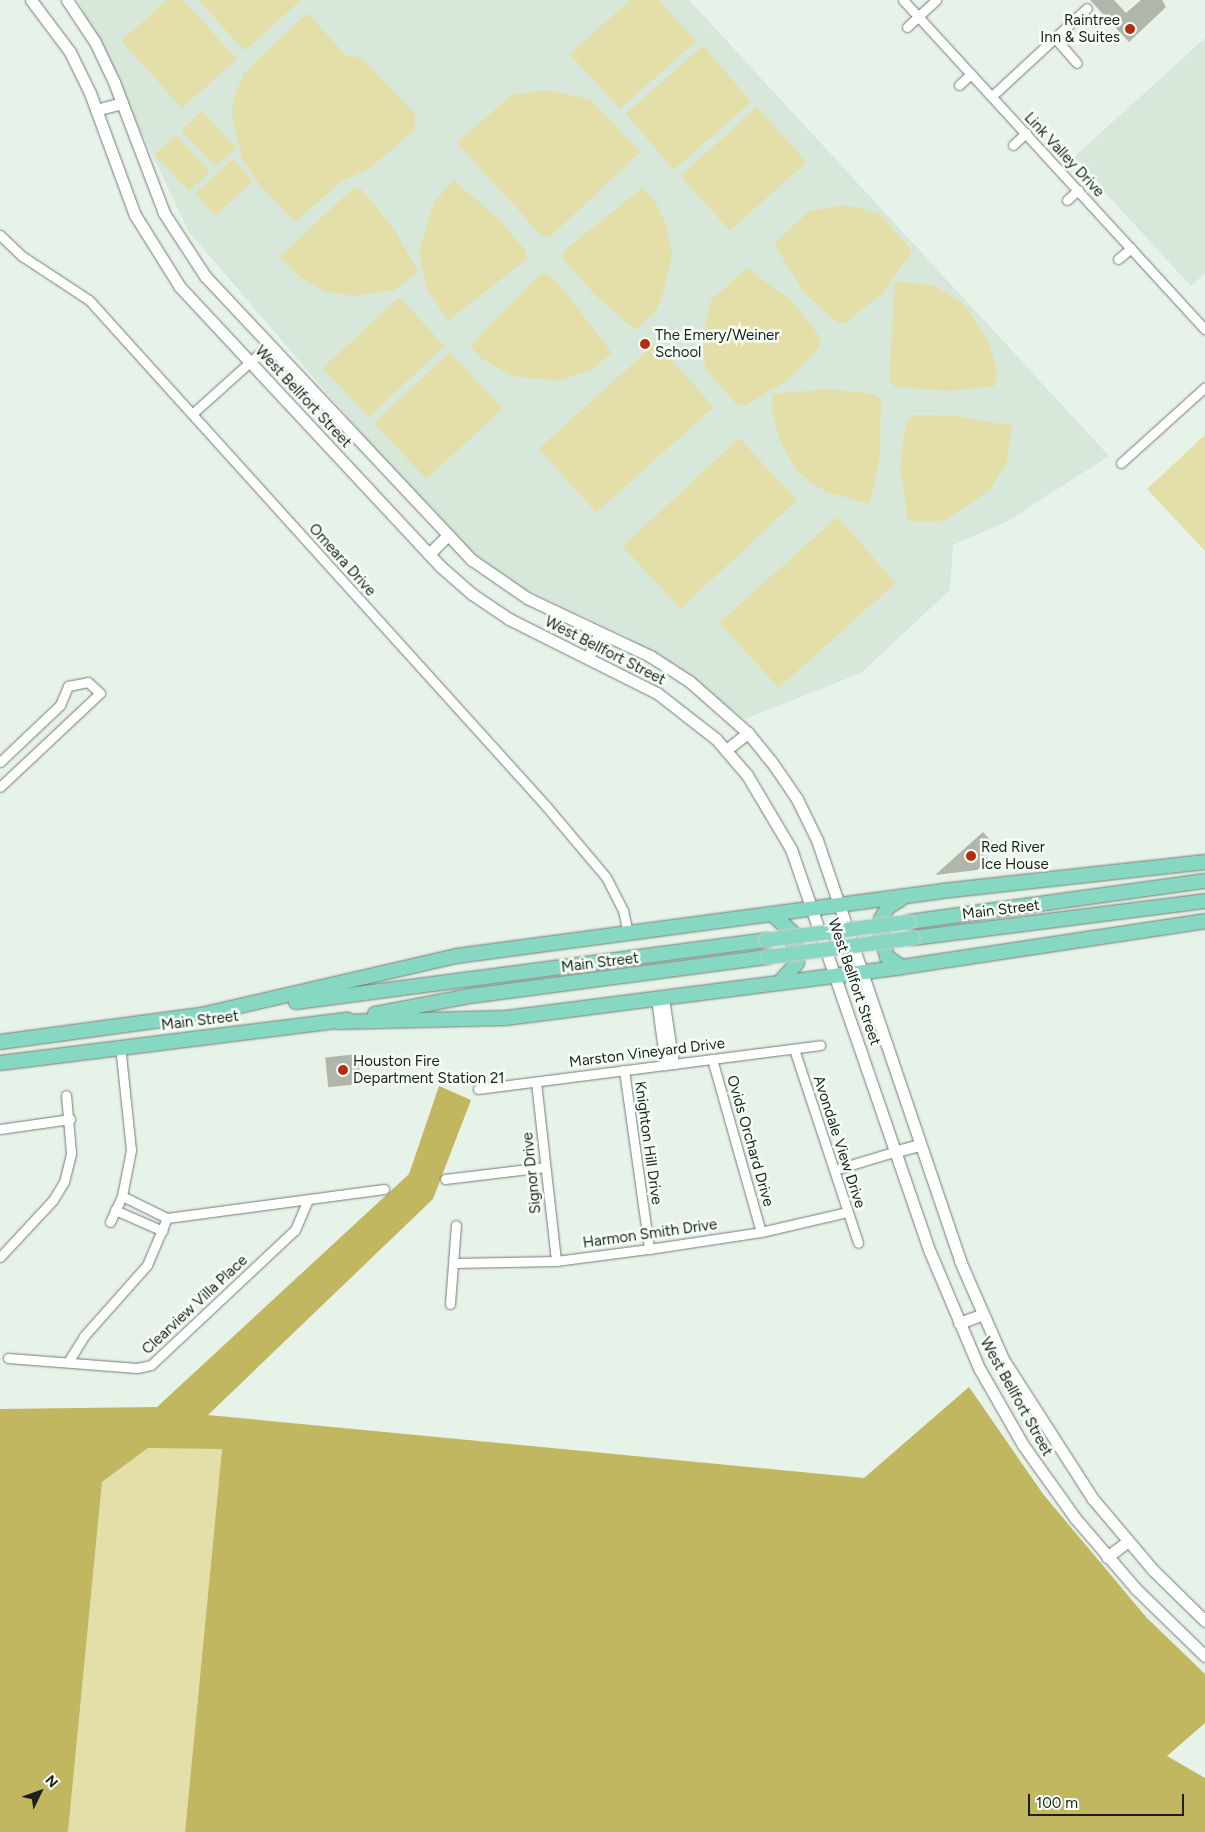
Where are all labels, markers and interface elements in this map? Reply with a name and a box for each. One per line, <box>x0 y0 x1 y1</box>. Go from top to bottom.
place label: Raintree Inn & Suites <box>1040 11 1120 46</box>
marker: Raintree Inn & Suites <box>1124 23 1136 35</box>
street label: Link Valley Drive <box>1020 109 1108 201</box>
place label: The Emery/Weiner School <box>655 326 779 361</box>
marker: The Emery/Weiner School <box>639 338 651 350</box>
street label: West Bellfort Street <box>251 342 355 452</box>
street label: Omeara Drive <box>305 520 379 600</box>
street label: West Bellfort Street <box>542 613 668 689</box>
place label: Red River Ice House <box>981 838 1049 873</box>
marker: Red River Ice House <box>965 850 977 862</box>
street label: Main Street <box>961 896 1041 924</box>
street label: West Bellfort Street <box>824 916 884 1048</box>
street label: Main Street <box>560 949 640 977</box>
street label: Main Street <box>160 1007 240 1035</box>
street label: Marston Vineyard Drive <box>568 1035 726 1071</box>
place label: Houston Fire Department Station 21 <box>353 1052 504 1087</box>
marker: Houston Fire Department Station 21 <box>337 1064 349 1076</box>
street label: Ovids Orchard Drive <box>723 1073 777 1209</box>
street label: Avondale View Drive <box>809 1073 869 1211</box>
street label: Knighton Hill Drive <box>630 1080 666 1206</box>
street label: Signor Drive <box>519 1131 545 1215</box>
street label: Harmon Smith Drive <box>582 1216 718 1252</box>
street label: Clearview Villa Place <box>139 1252 251 1358</box>
street label: West Bellfort Street <box>976 1335 1056 1459</box>
north arrow <box>15 1767 65 1817</box>
text: N <box>42 1772 61 1791</box>
scale bar <box>1030 1784 1186 1816</box>
text: 100 m <box>1036 1794 1078 1812</box>

